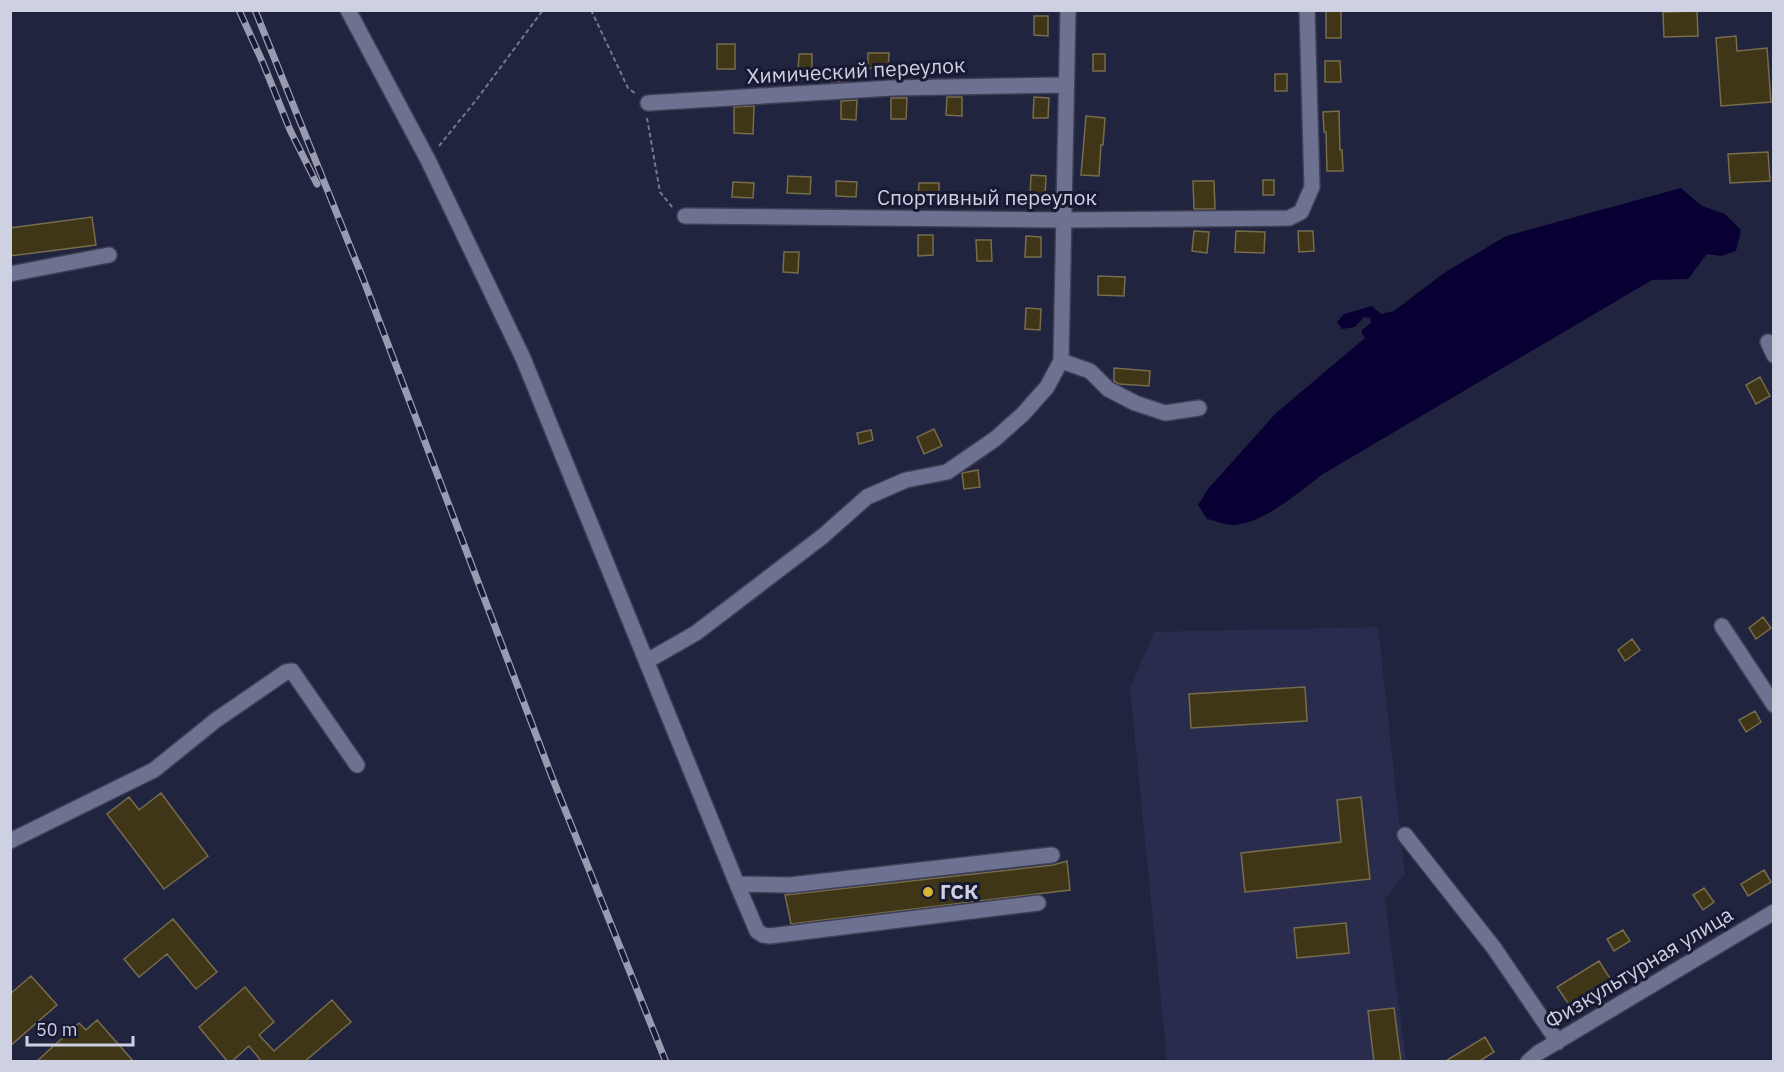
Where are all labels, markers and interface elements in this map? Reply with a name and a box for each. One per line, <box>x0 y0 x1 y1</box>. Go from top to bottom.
street label: Химический переулок <box>746 50 966 90</box>
street label: Спортивный переулок <box>877 183 1097 211</box>
place label: ГСК <box>940 877 978 905</box>
marker: ГСК <box>921 885 935 899</box>
street label: Физкультурная улица <box>1539 900 1738 1034</box>
scale bar <box>27 1009 134 1047</box>
text: 50 m <box>36 1018 78 1041</box>

